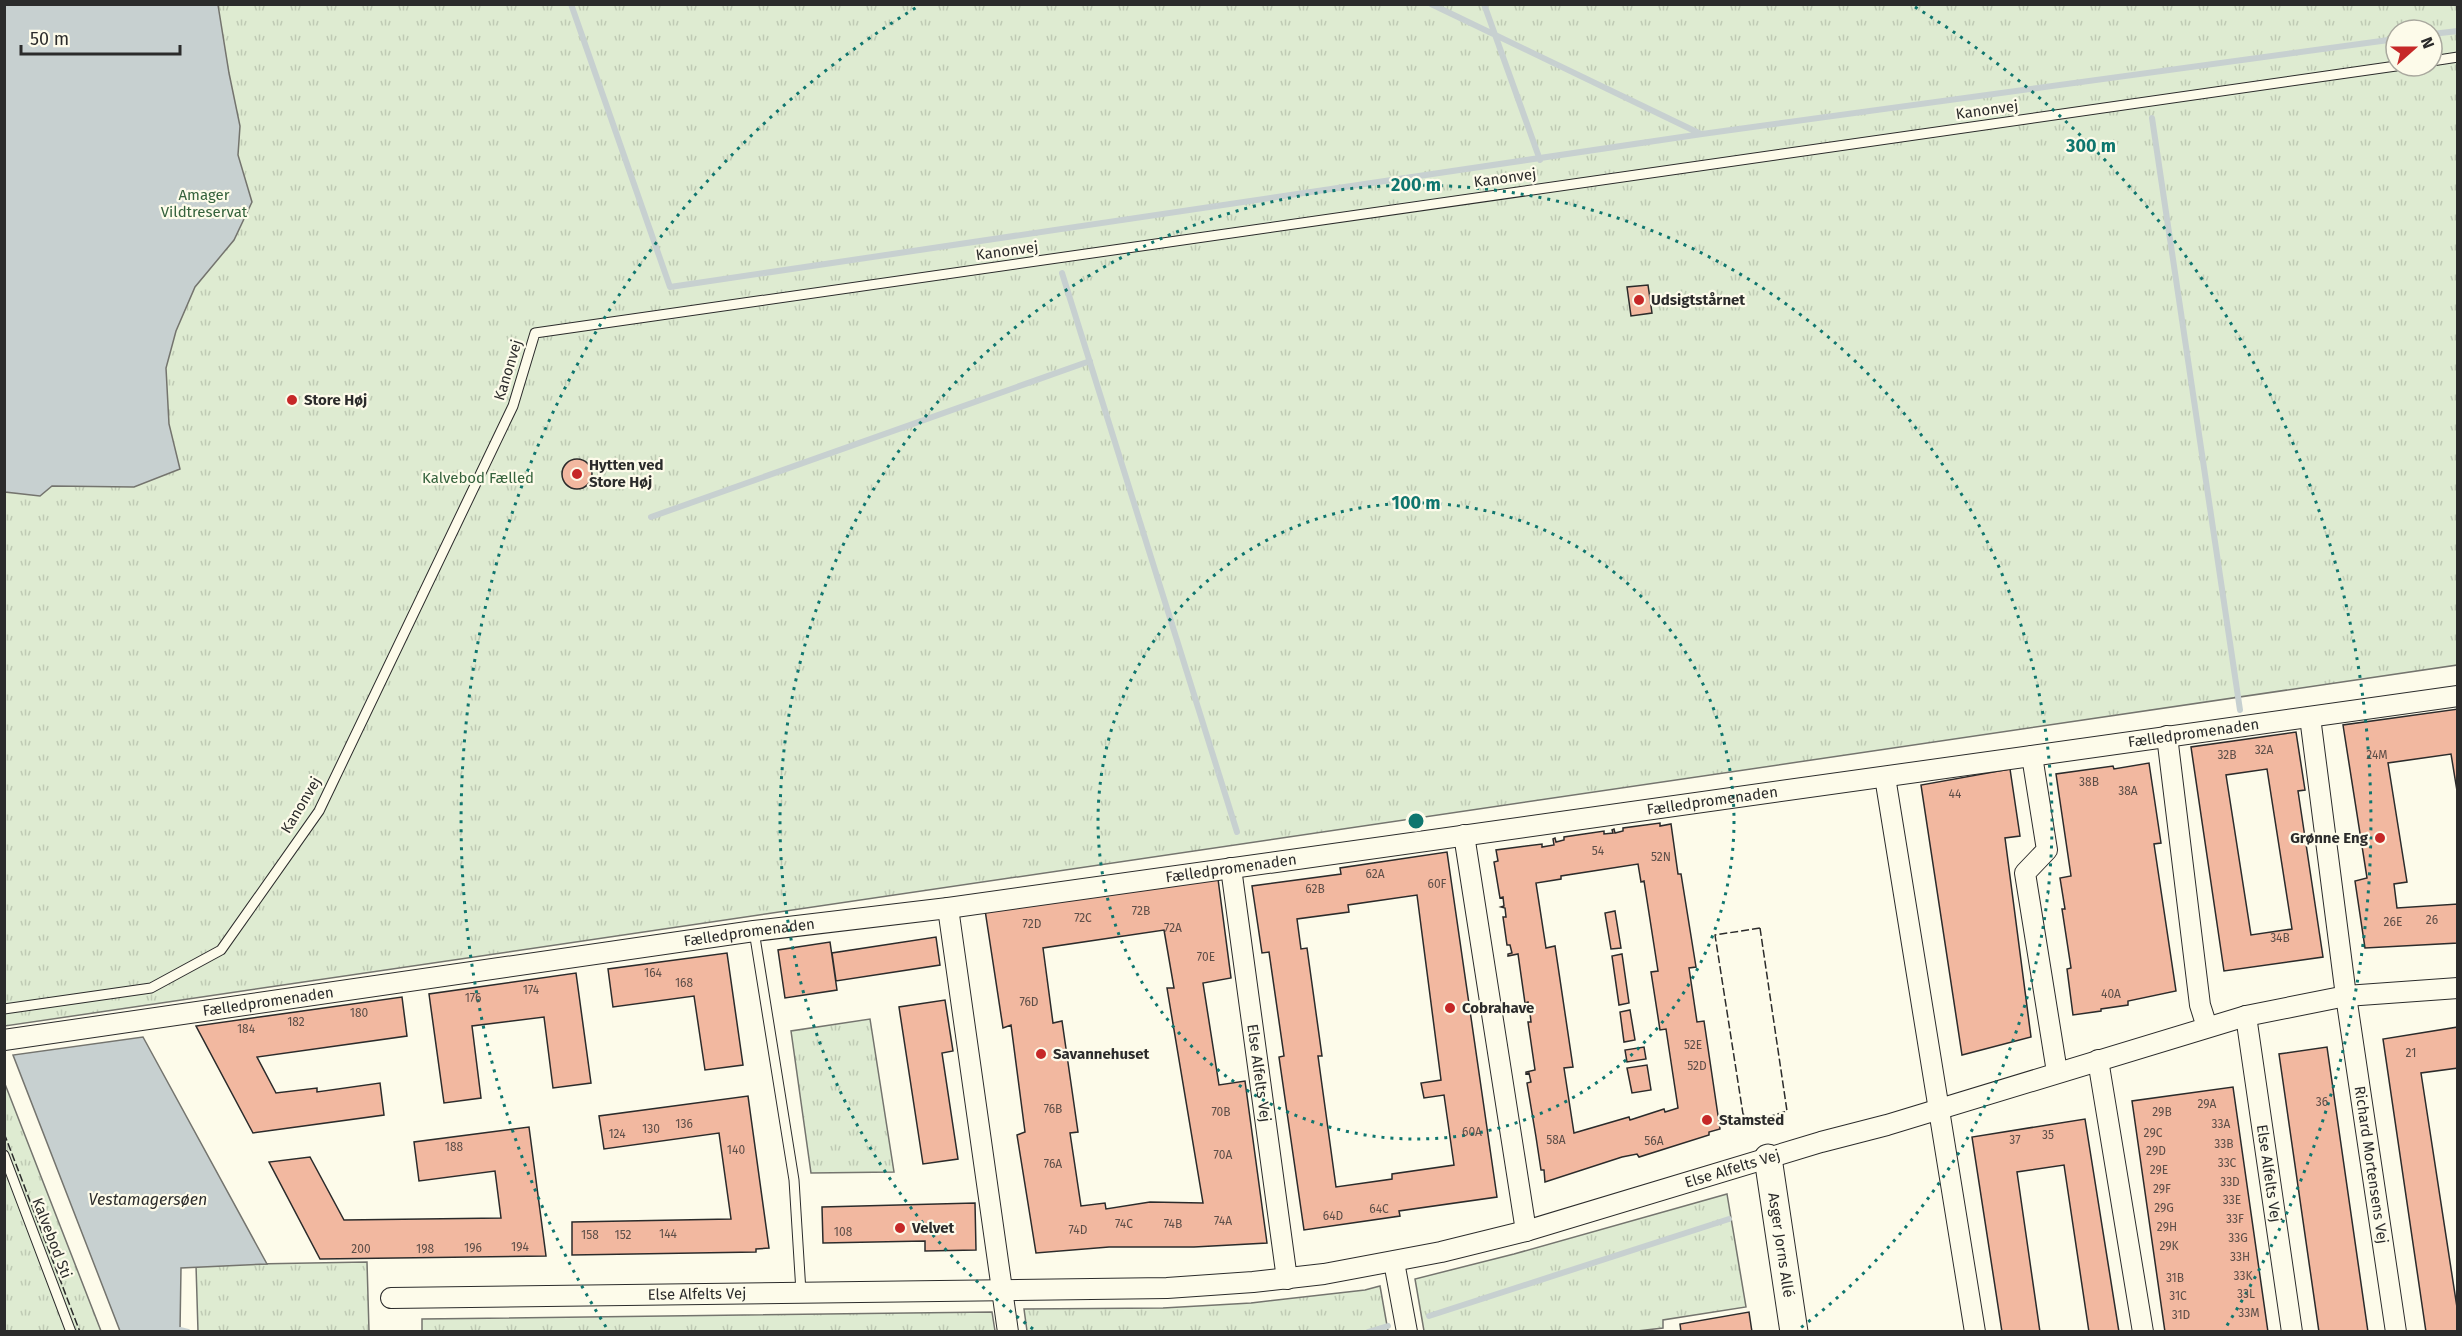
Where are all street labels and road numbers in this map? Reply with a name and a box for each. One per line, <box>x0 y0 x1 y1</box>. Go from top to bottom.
street label: Kanonvej <box>1955 97 2019 123</box>
street label: Kanonvej <box>1473 165 1537 191</box>
street label: Kanonvej <box>975 238 1039 264</box>
street label: Kanonvej <box>490 337 526 403</box>
street label: Fælledpromenaden <box>2127 715 2260 751</box>
street label: Kanonvej <box>277 773 325 837</box>
street label: Fælledpromenaden <box>1646 783 1779 819</box>
street label: Fælledpromenaden <box>1164 850 1298 886</box>
street label: Fælledpromenaden <box>682 915 816 950</box>
street label: Fælledpromenaden <box>202 983 335 1020</box>
street label: Else Alfelts Vej <box>1243 1023 1275 1123</box>
street label: Richard Mortensens Vej <box>2350 1085 2392 1245</box>
street label: Else Alfelts Vej <box>2253 1123 2285 1224</box>
street label: Else Alfelts Vej <box>1683 1146 1782 1192</box>
street label: Asger Jorns Allé <box>1764 1191 1798 1299</box>
street label: Kalvebod Sti <box>28 1195 76 1281</box>
street label: Else Alfelts Vej <box>647 1284 746 1304</box>

